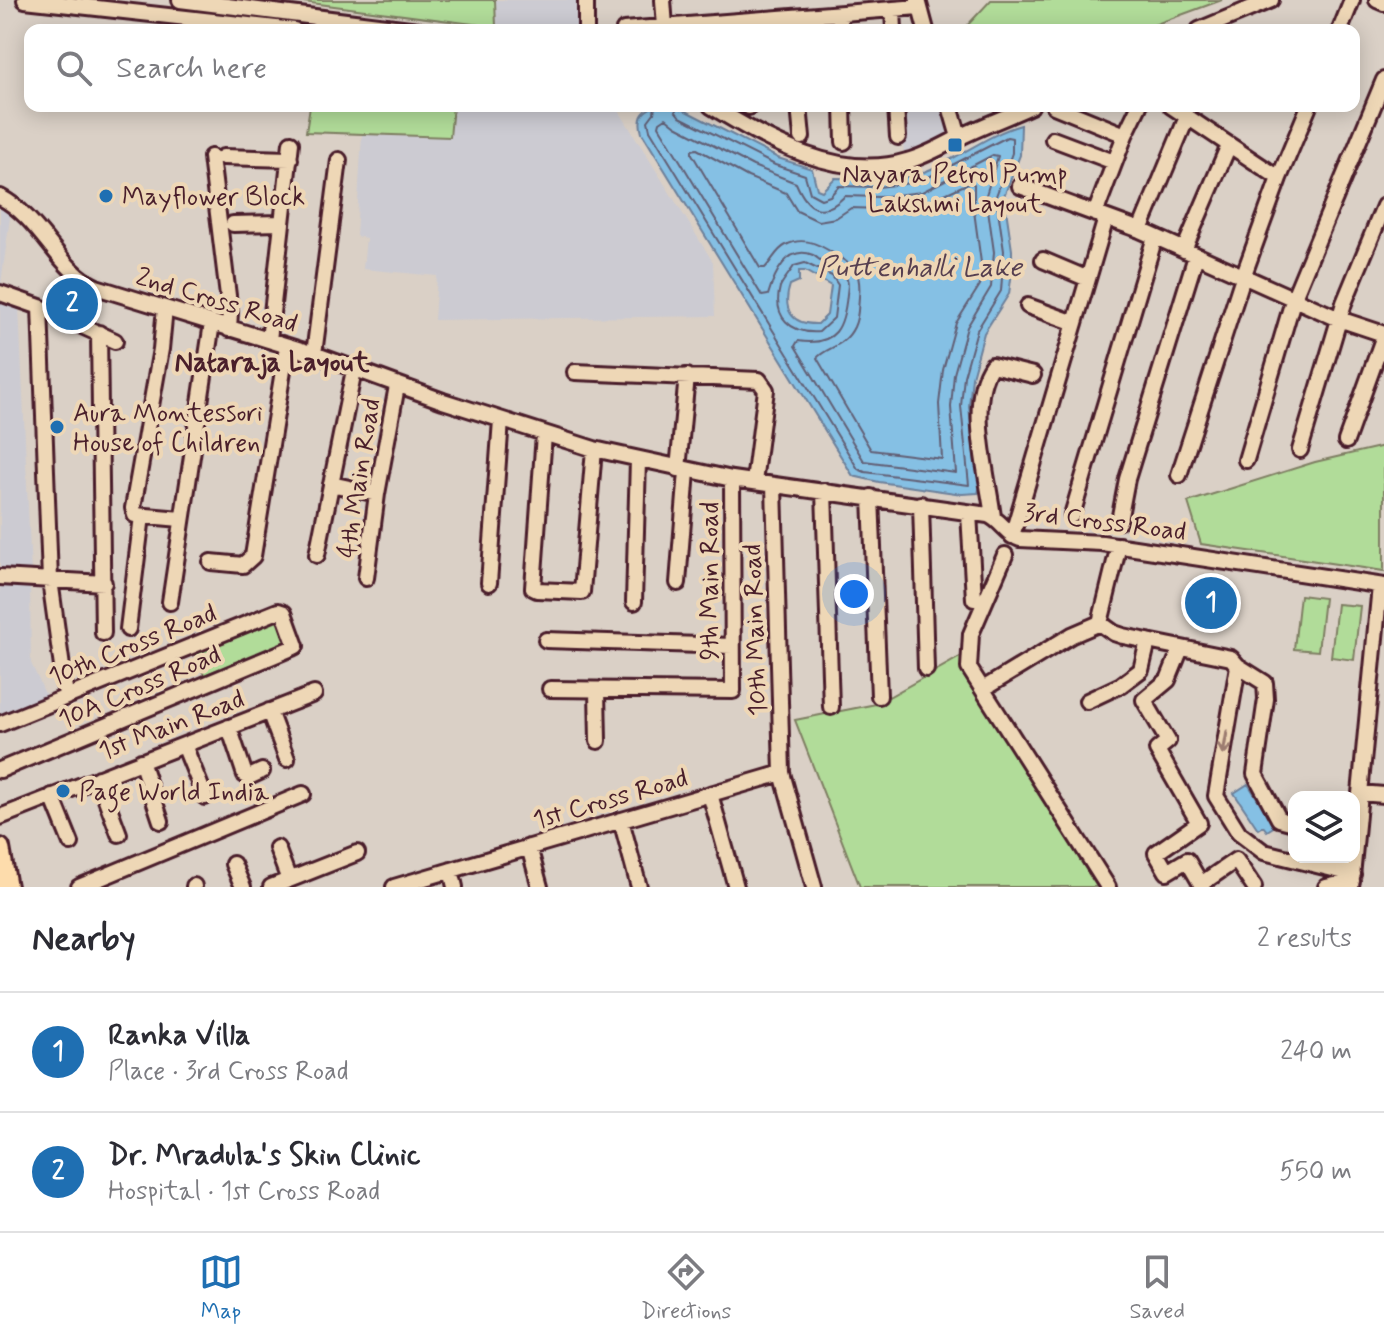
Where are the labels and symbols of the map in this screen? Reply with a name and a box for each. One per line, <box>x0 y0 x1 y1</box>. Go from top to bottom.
marker: Nayara Petrol Pump Lakshmi Layout <box>946 136 964 154</box>
place label: Nayara Petrol Pump Lakshmi Layout <box>842 158 1068 222</box>
place label: Mayflower Block <box>122 181 305 215</box>
marker: Mayflower Block <box>97 187 115 205</box>
water label: Puttenhalli Lake <box>818 250 1023 287</box>
street label: 2nd Cross Road <box>132 260 301 342</box>
pin: 2 <box>46 274 98 334</box>
district label: Nataraja Layout <box>175 345 370 382</box>
street label: 4th Main Road <box>331 396 389 561</box>
place label: Aura Montessori House of Children <box>73 397 263 461</box>
marker: Aura Montessori House of Children <box>48 418 66 436</box>
street label: 3rd Cross Road <box>1022 496 1188 550</box>
street label: 9th Main Road <box>694 502 728 660</box>
street label: 10th Main Road <box>736 543 776 717</box>
pin: 1 <box>1185 573 1237 633</box>
your location <box>834 574 874 614</box>
street label: 10th Cross Road <box>44 597 222 695</box>
street label: 10A Cross Road <box>53 638 226 737</box>
street label: 1st Main Road <box>94 682 250 769</box>
one-way arrow <box>1216 730 1231 755</box>
street label: 1st Cross Road <box>529 762 692 838</box>
place label: Page World India <box>79 776 270 813</box>
marker: Page World India <box>54 782 72 800</box>

